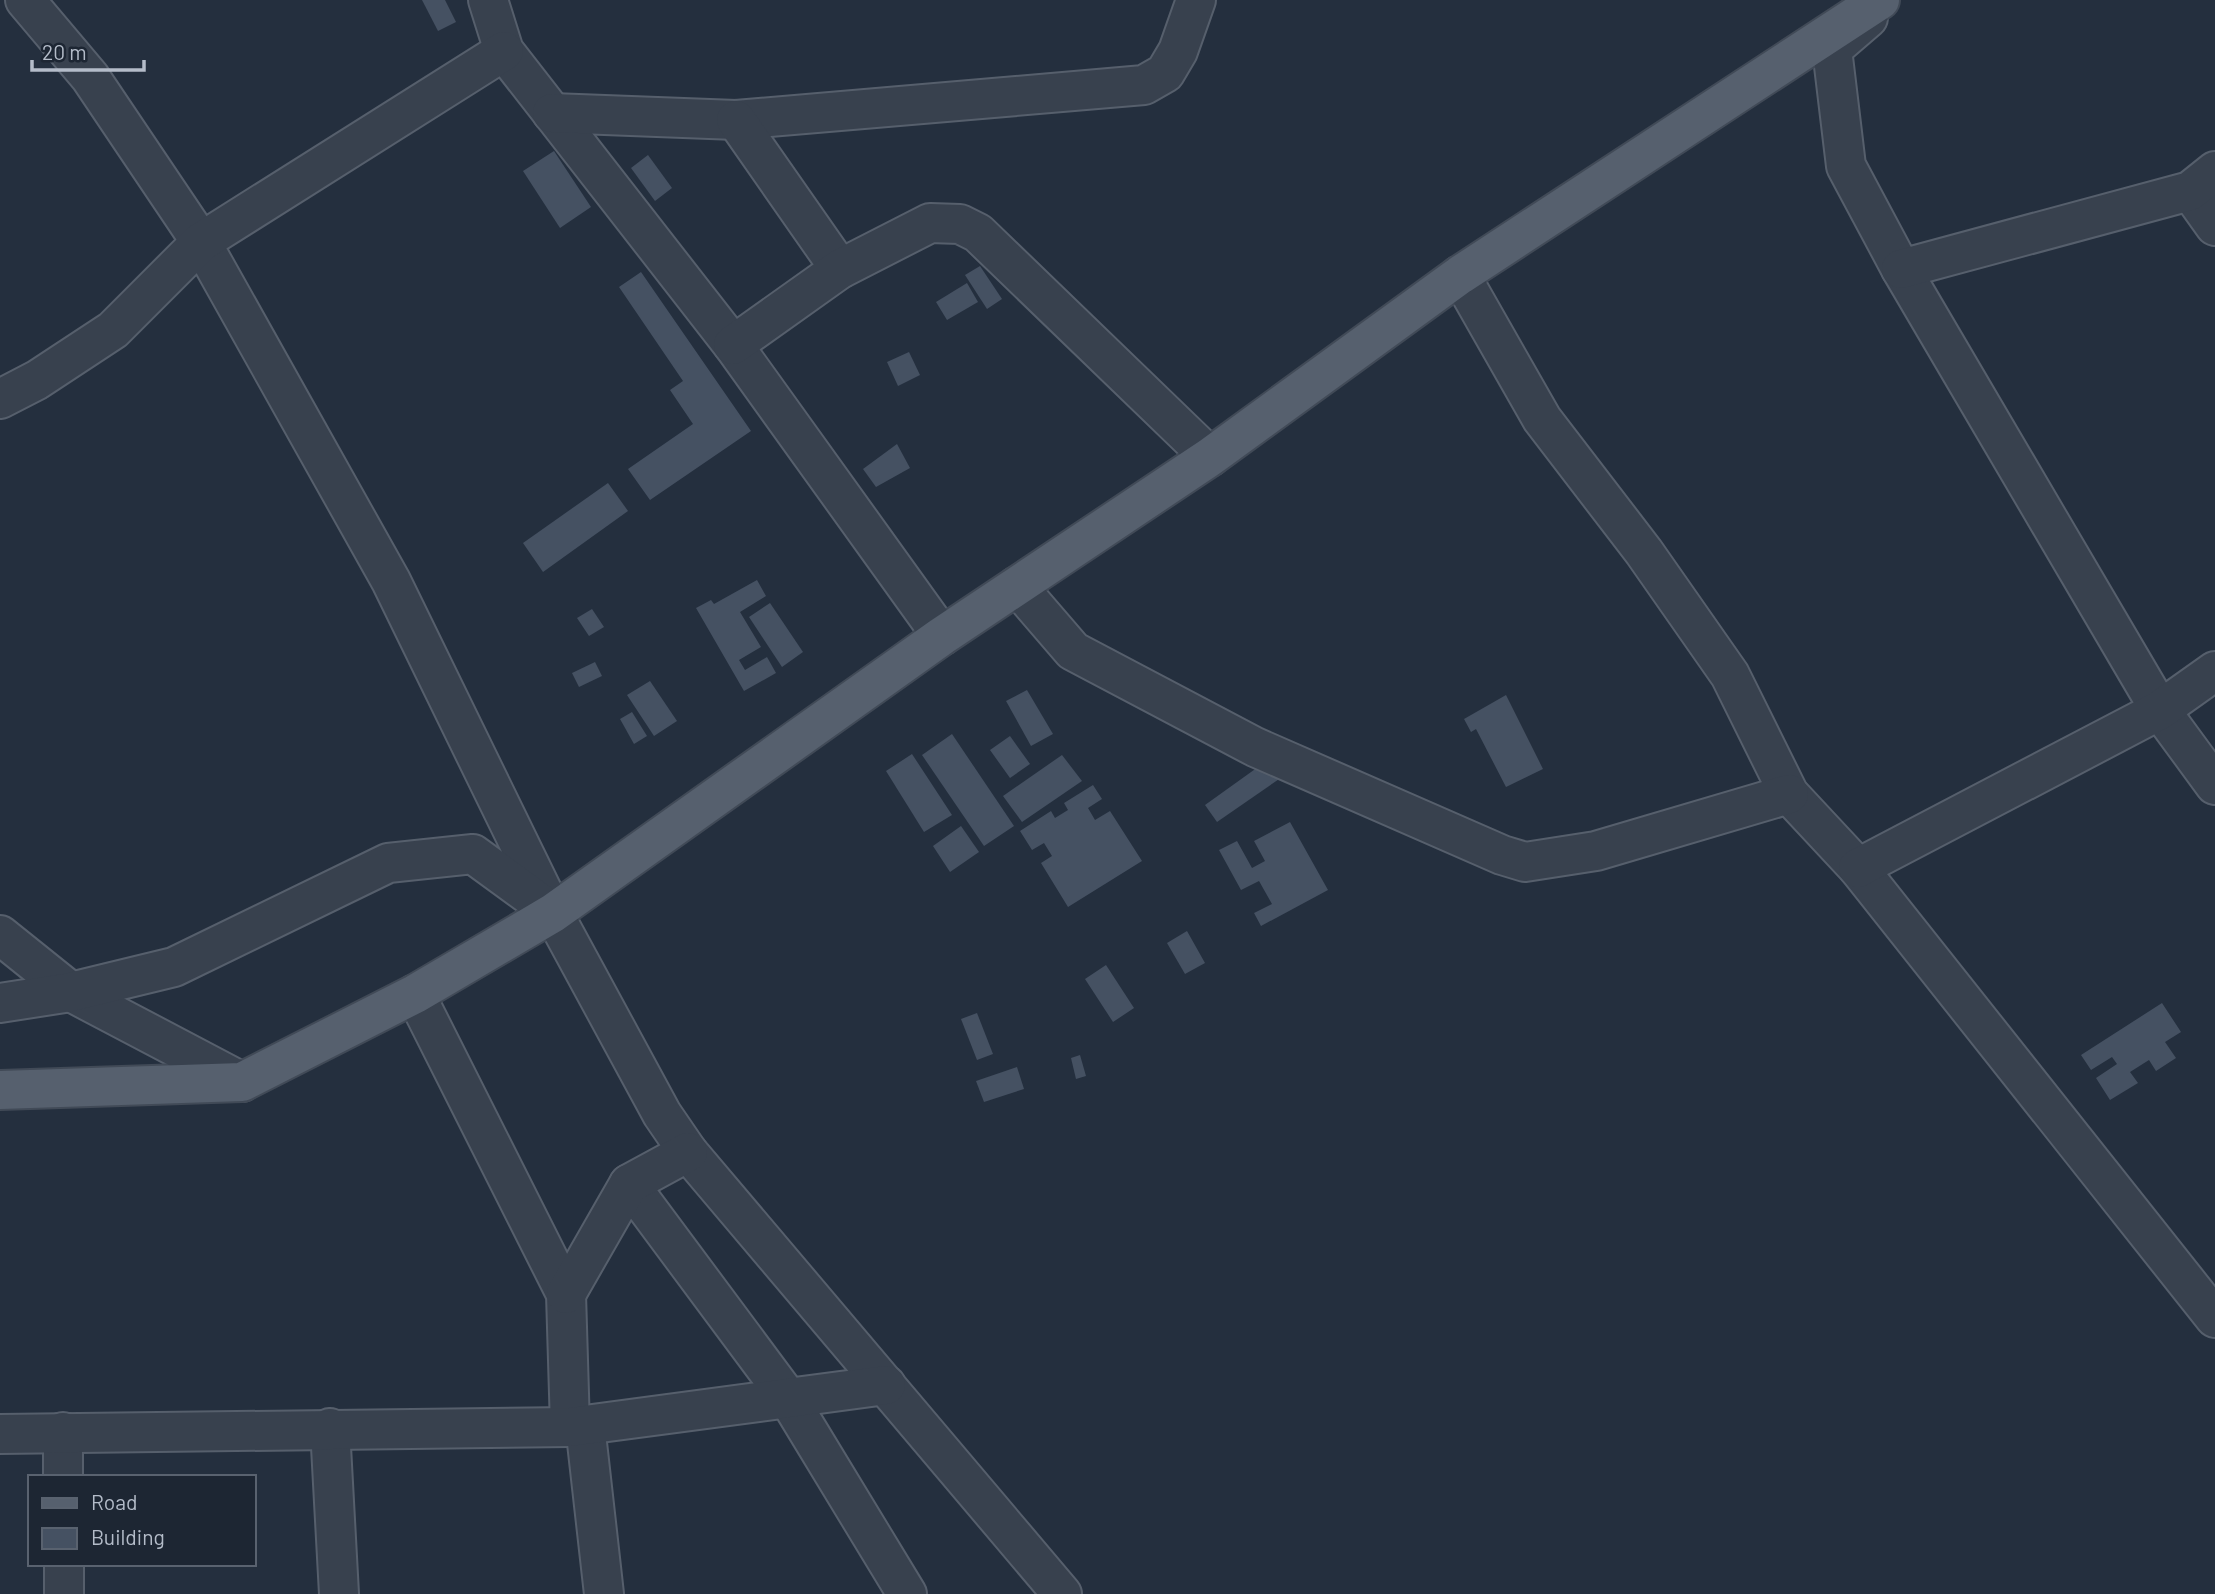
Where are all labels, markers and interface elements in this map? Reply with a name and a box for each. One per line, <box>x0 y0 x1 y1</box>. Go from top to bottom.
scale bar <box>32 28 144 72</box>
text: 20 m <box>42 39 87 64</box>
legend <box>28 1475 256 1566</box>
text: Road <box>91 1489 137 1514</box>
text: Building <box>91 1524 165 1549</box>

